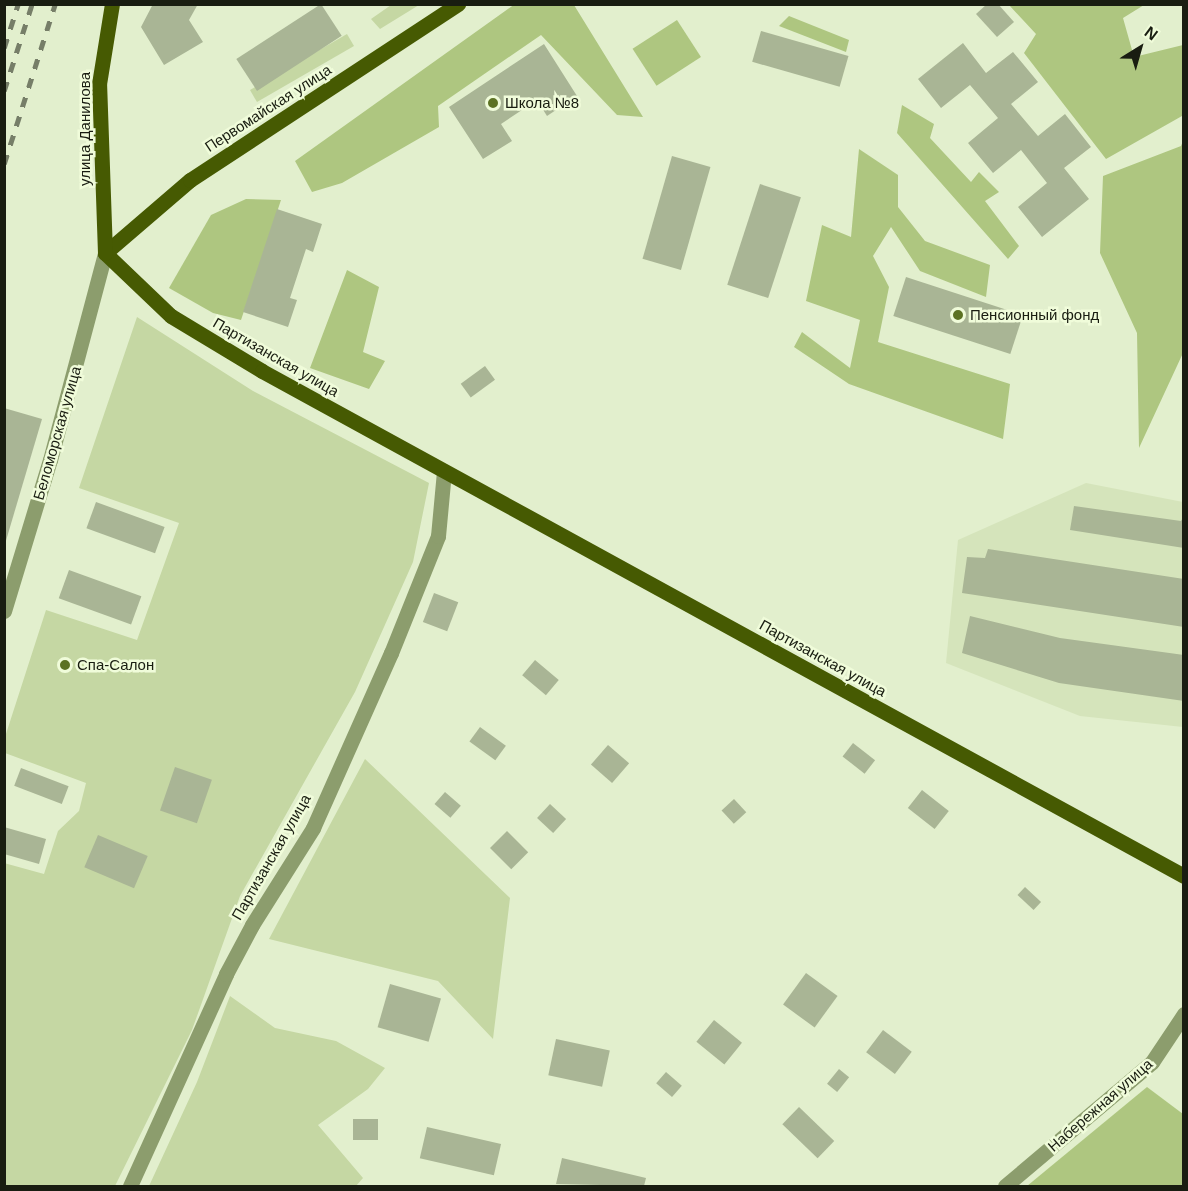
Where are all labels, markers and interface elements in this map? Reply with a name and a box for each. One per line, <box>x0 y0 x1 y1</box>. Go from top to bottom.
north arrow <box>1110 18 1170 78</box>
text: N <box>1141 23 1161 43</box>
street label: Первомайская улица <box>201 60 335 156</box>
street label: улица Данилова <box>76 72 94 186</box>
place label: Школа №8 <box>505 94 579 112</box>
marker: Школа №8 <box>486 96 500 110</box>
place label: Пенсионный фонд <box>970 306 1099 324</box>
marker: Пенсионный фонд <box>951 308 965 322</box>
street label: Партизанская улица <box>210 314 342 400</box>
street label: Беломорская улица <box>29 364 85 502</box>
street label: Партизанская улица <box>756 616 890 700</box>
place label: Спа-Салон <box>77 656 154 674</box>
marker: Спа-Салон <box>58 658 72 672</box>
street label: Партизанская улица <box>228 791 314 923</box>
street label: Набережная улица <box>1044 1055 1156 1155</box>

